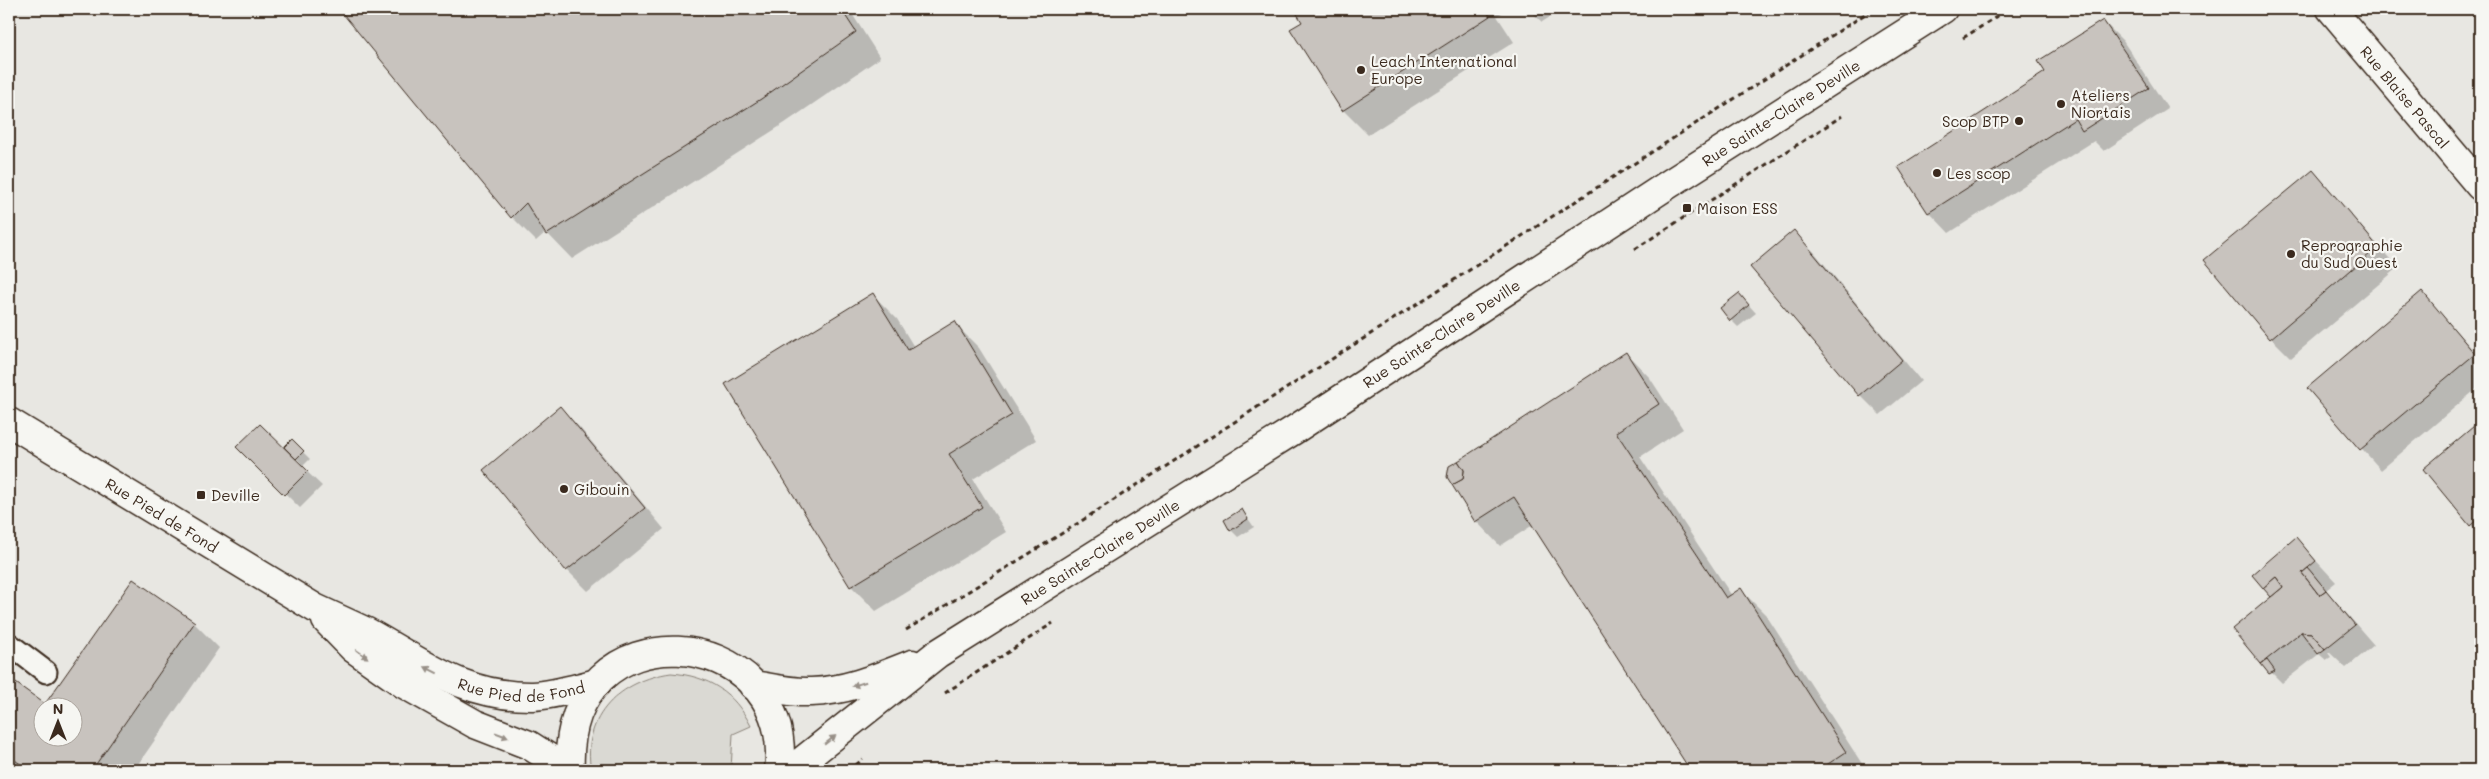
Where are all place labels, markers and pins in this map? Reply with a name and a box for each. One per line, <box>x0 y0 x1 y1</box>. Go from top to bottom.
place label: Leach International Europe <box>1371 51 1517 88</box>
marker: Leach International Europe <box>1355 64 1367 76</box>
place label: Ateliers Niortais <box>2071 85 2131 122</box>
marker: Ateliers Niortais <box>2055 98 2067 110</box>
place label: Scop BTP <box>1942 111 2009 131</box>
marker: Scop BTP <box>2013 115 2025 127</box>
place label: Les scop <box>1947 163 2011 183</box>
marker: Les scop <box>1931 167 1943 179</box>
place label: Maison ESS <box>1697 198 1778 218</box>
marker: Maison ESS <box>1681 202 1693 214</box>
place label: Reprographie du Sud Ouest <box>2301 235 2403 272</box>
marker: Reprographie du Sud Ouest <box>2285 248 2297 260</box>
place label: Gibouin <box>574 479 629 499</box>
marker: Gibouin <box>558 483 570 495</box>
place label: Deville <box>211 485 260 505</box>
marker: Deville <box>195 489 207 501</box>

